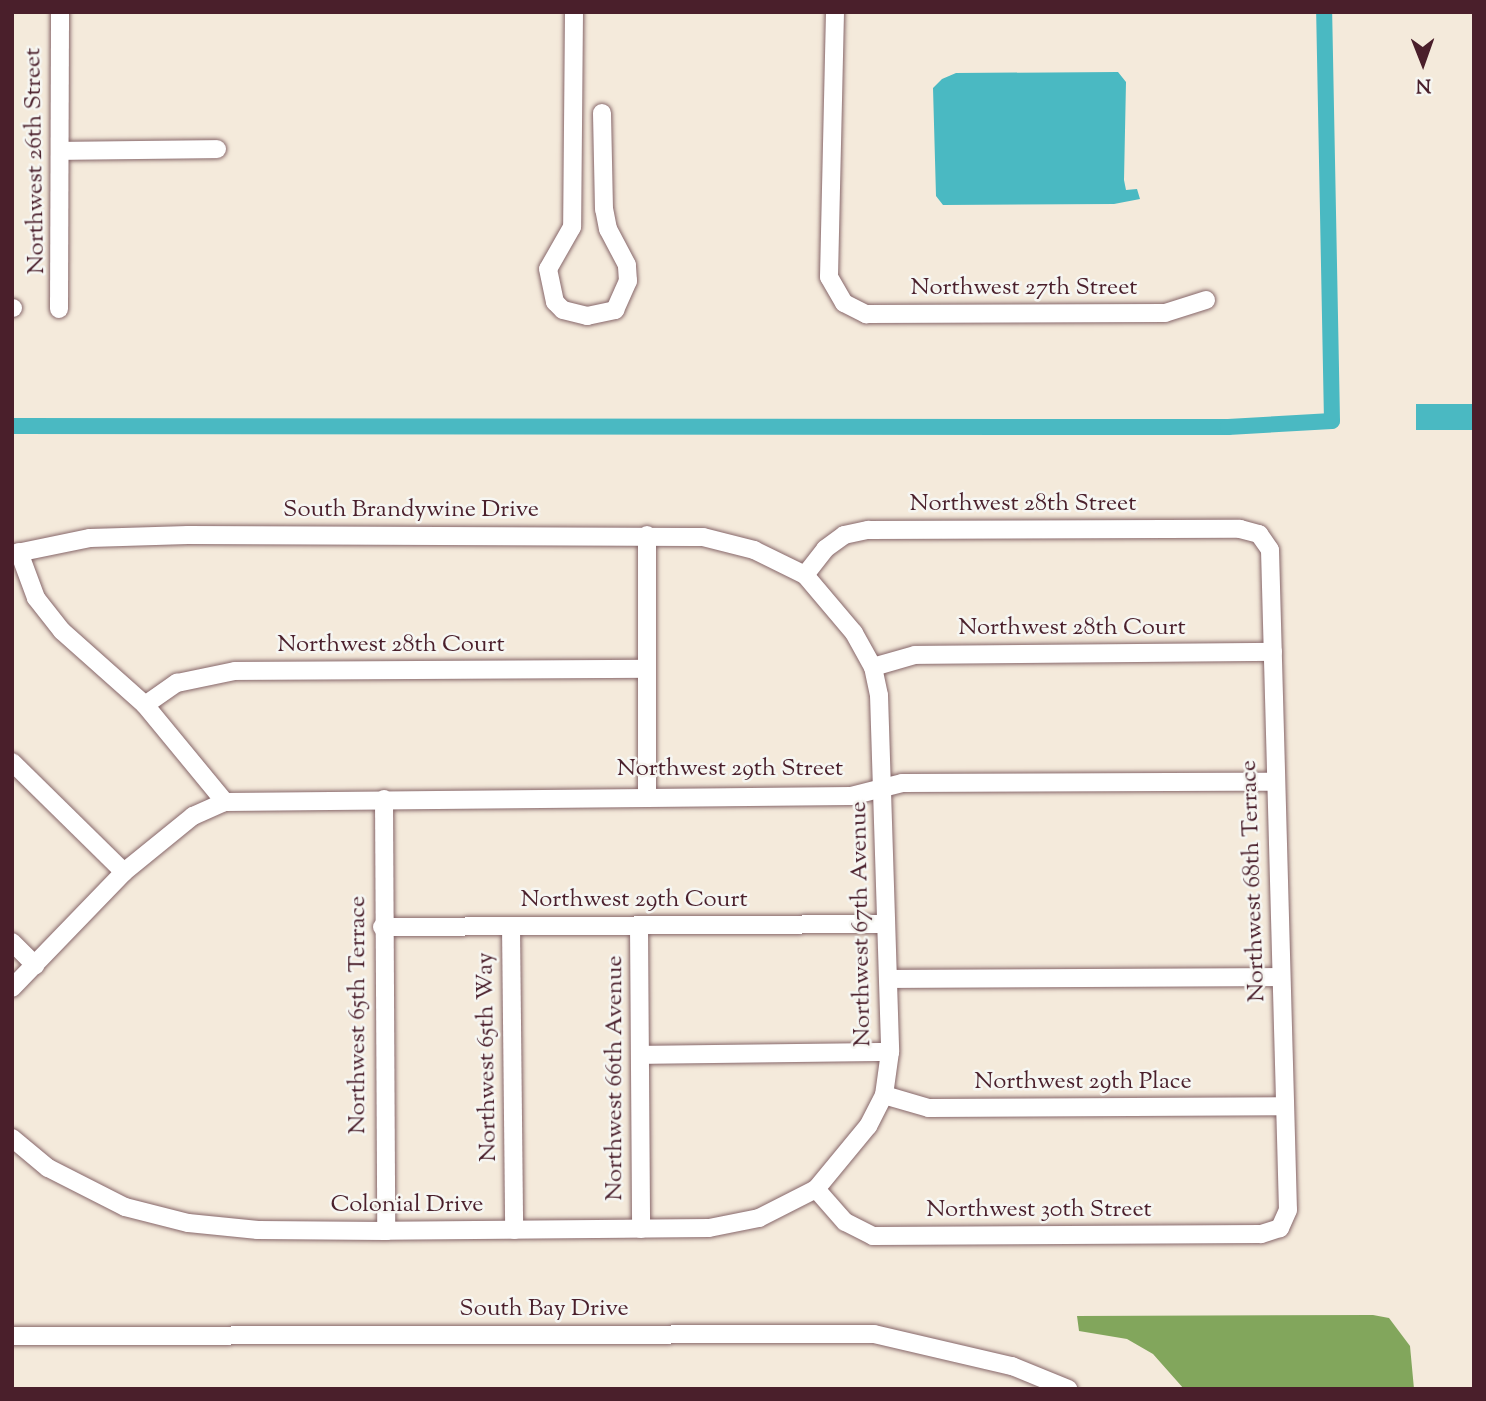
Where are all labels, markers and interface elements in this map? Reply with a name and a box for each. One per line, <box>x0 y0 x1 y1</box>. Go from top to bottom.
north arrow <box>1388 28 1458 98</box>
street label: Northwest 26th Street <box>20 47 52 275</box>
text: N <box>1416 71 1431 98</box>
street label: Northwest 27th Street <box>911 275 1137 303</box>
street label: Northwest 28th Street <box>910 491 1136 519</box>
street label: South Brandywine Drive <box>283 497 539 525</box>
street label: Northwest 28th Court <box>958 615 1186 643</box>
street label: Northwest 28th Court <box>277 632 505 660</box>
street label: Northwest 29th Street <box>617 756 843 784</box>
street label: Northwest 68th Terrace <box>1235 759 1273 1003</box>
street label: Northwest 67th Avenue <box>845 801 879 1047</box>
street label: Northwest 29th Court <box>520 887 748 915</box>
street label: Northwest 65th Terrace <box>345 896 373 1134</box>
street label: Northwest 65th Way <box>472 952 504 1162</box>
street label: Northwest 66th Avenue <box>602 955 630 1201</box>
street label: Northwest 29th Place <box>974 1069 1192 1097</box>
street label: Colonial Drive <box>331 1192 483 1220</box>
street label: Northwest 30th Street <box>926 1197 1152 1225</box>
street label: South Bay Drive <box>459 1296 629 1324</box>

